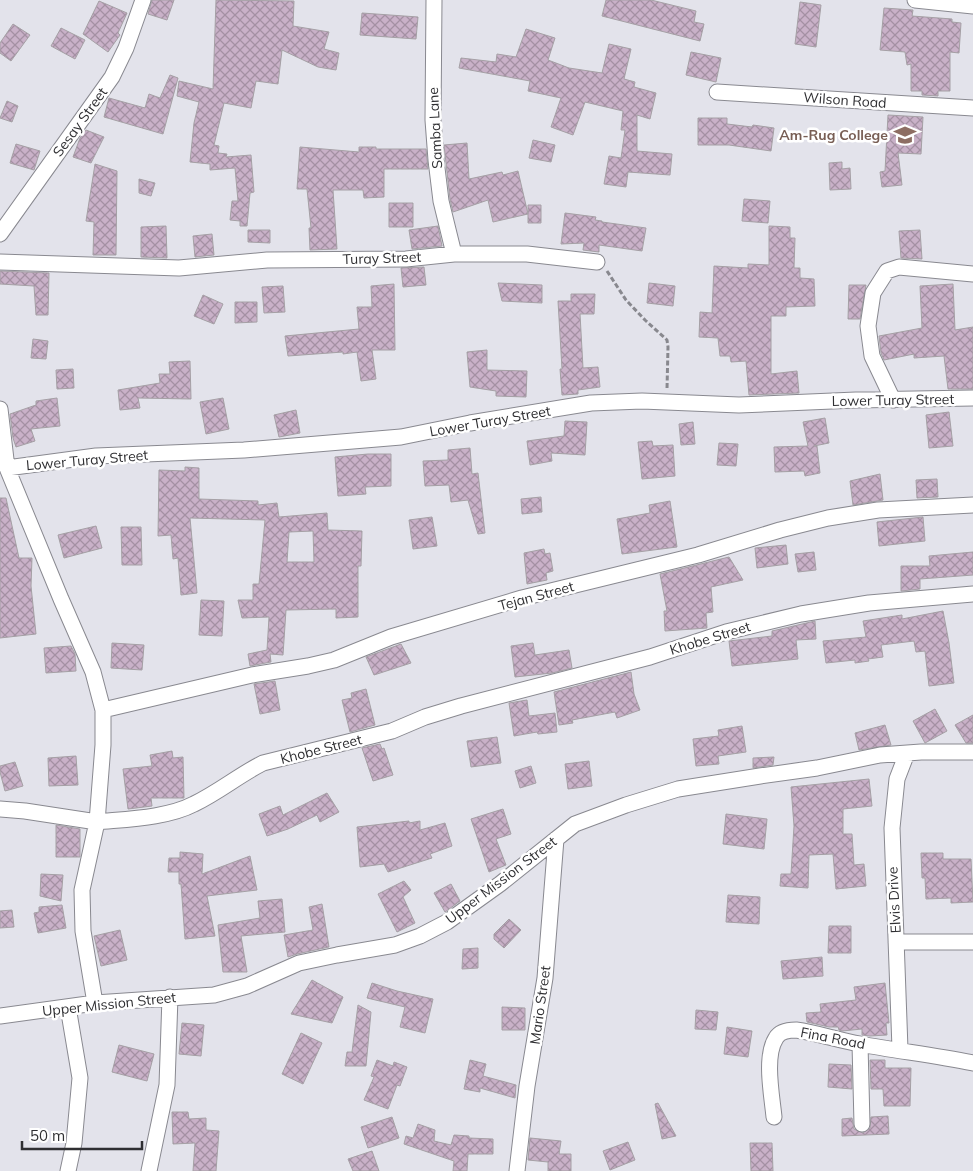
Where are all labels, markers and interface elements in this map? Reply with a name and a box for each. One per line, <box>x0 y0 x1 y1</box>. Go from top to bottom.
street label: Sesay Street <box>49 84 111 160</box>
street label: Samba Lane <box>424 87 446 169</box>
street label: Wilson Road <box>803 88 887 112</box>
school or university icon: Am-Rug College <box>892 122 918 148</box>
place label: Am-Rug College <box>779 126 888 144</box>
street label: Turay Street <box>342 248 422 268</box>
street label: Lower Turay Street <box>832 390 955 410</box>
street label: Lower Turay Street <box>428 401 552 441</box>
street label: Lower Turay Street <box>25 446 149 474</box>
street label: Tejan Street <box>496 577 576 615</box>
street label: Khobe Street <box>667 617 753 659</box>
street label: Khobe Street <box>278 730 364 768</box>
street label: Upper Mission Street <box>442 832 560 928</box>
street label: Elvis Drive <box>883 866 905 934</box>
street label: Mario Street <box>526 964 554 1045</box>
street label: Upper Mission Street <box>41 988 177 1020</box>
street label: Fina Road <box>799 1023 867 1053</box>
scale bar <box>22 1118 142 1150</box>
text: 50 m <box>30 1126 65 1145</box>

